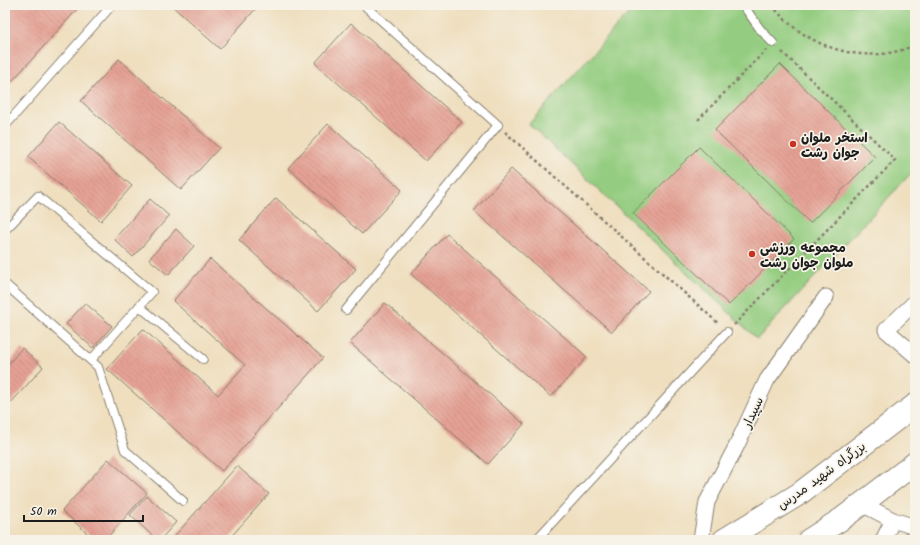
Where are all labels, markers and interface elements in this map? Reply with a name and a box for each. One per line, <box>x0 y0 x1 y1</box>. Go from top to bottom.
place label: استخر ملوان جوان رشت <box>801 128 868 164</box>
marker: استخر ملوان جوان رشت <box>788 139 798 149</box>
place label: مجموعه ورزشی ملوان جوان رشت <box>760 238 854 274</box>
marker: مجموعه ورزشی ملوان جوان رشت <box>747 249 757 259</box>
street label: سپیدار <box>737 393 770 433</box>
street label: بزرگراه شهید مدرس <box>773 437 871 516</box>
scale bar <box>24 497 143 523</box>
text: 50 m <box>30 502 57 521</box>

